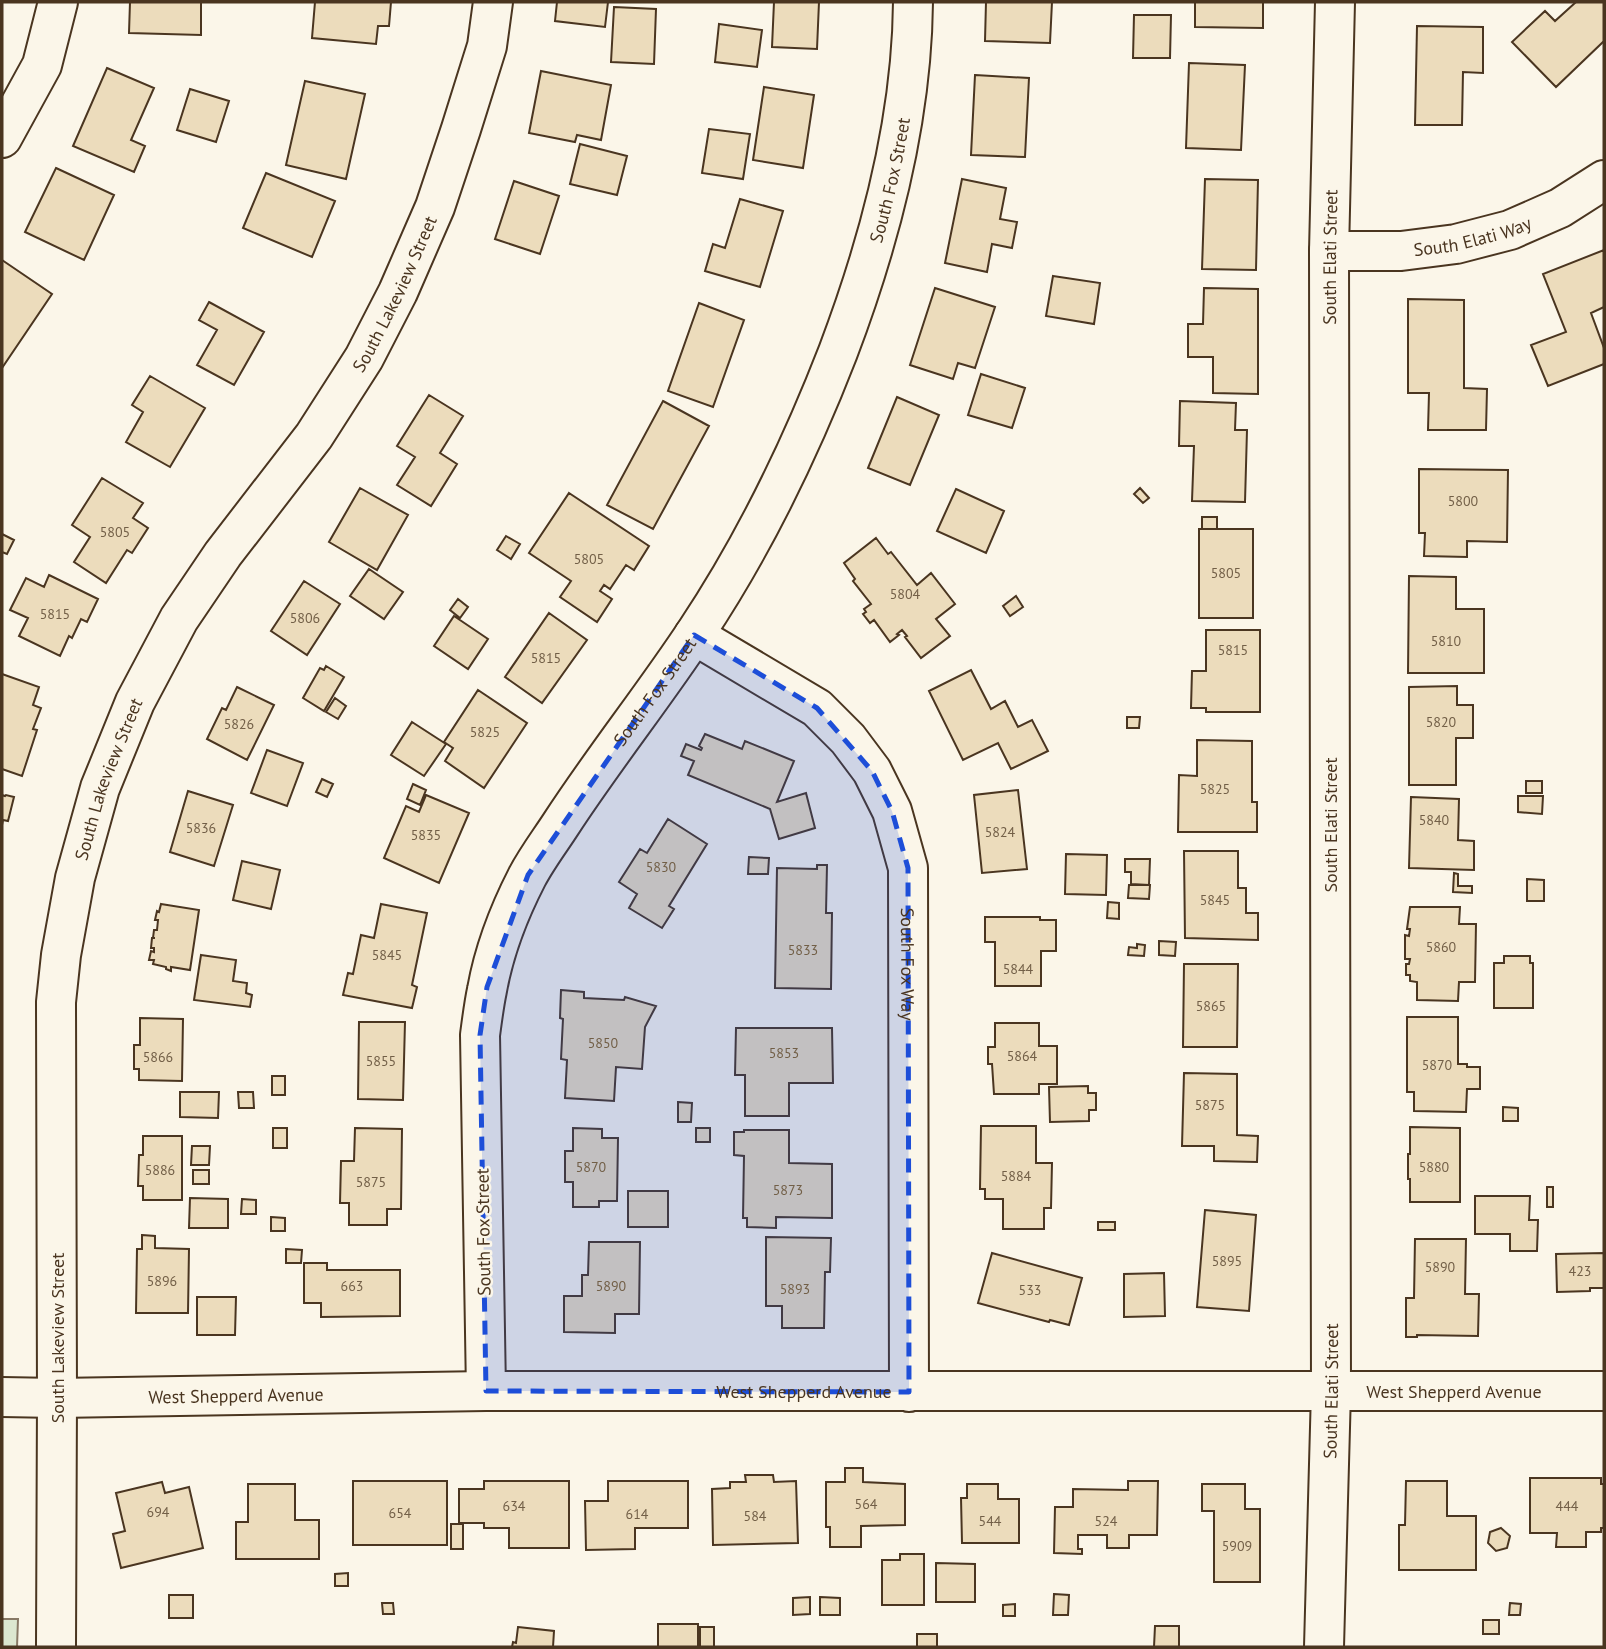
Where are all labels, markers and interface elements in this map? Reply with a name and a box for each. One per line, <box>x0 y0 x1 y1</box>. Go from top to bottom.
street label: South Fox Street <box>864 116 914 245</box>
street label: South Elati Street <box>1317 189 1342 325</box>
street label: South Elati Way <box>1412 210 1535 261</box>
street label: South Lakeview Street <box>347 212 441 376</box>
house number: 5800 <box>1448 492 1479 510</box>
house number: 5805 <box>100 523 130 541</box>
house number: 5805 <box>574 550 604 568</box>
house number: 5805 <box>1211 564 1241 582</box>
house number: 5804 <box>890 585 921 603</box>
house number: 5815 <box>40 605 70 623</box>
house number: 5806 <box>290 609 320 627</box>
house number: 5810 <box>1431 632 1462 650</box>
street label: South Fox Street <box>608 633 701 750</box>
house number: 5815 <box>1218 641 1248 659</box>
house number: 5815 <box>531 649 561 667</box>
street label: South Lakeview Street <box>69 693 147 863</box>
house number: 5820 <box>1426 713 1457 731</box>
house number: 5826 <box>224 715 254 733</box>
house number: 5825 <box>470 723 500 741</box>
street label: South Elati Street <box>1319 757 1342 893</box>
house number: 5825 <box>1200 780 1230 798</box>
house number: 5840 <box>1419 811 1450 829</box>
house number: 5836 <box>186 819 216 837</box>
house number: 5824 <box>985 823 1016 841</box>
house number: 5835 <box>411 826 441 844</box>
house number: 5830 <box>646 858 677 876</box>
house number: 5845 <box>1200 891 1230 909</box>
street label: South Fox Way <box>897 908 920 1021</box>
house number: 5860 <box>1426 938 1457 956</box>
house number: 5833 <box>788 941 818 959</box>
house number: 5845 <box>372 946 402 964</box>
house number: 5844 <box>1003 960 1034 978</box>
house number: 5865 <box>1196 997 1226 1015</box>
house number: 5850 <box>588 1034 619 1052</box>
house number: 5853 <box>769 1044 799 1062</box>
house number: 5864 <box>1007 1047 1038 1065</box>
house number: 5866 <box>143 1048 173 1066</box>
house number: 5855 <box>366 1052 396 1070</box>
house number: 5870 <box>1422 1056 1453 1074</box>
house number: 5875 <box>1195 1096 1225 1114</box>
house number: 5870 <box>576 1158 607 1176</box>
house number: 5880 <box>1419 1158 1450 1176</box>
house number: 5886 <box>145 1161 175 1179</box>
house number: 5884 <box>1001 1167 1032 1185</box>
street label: South Fox Street <box>470 1168 496 1296</box>
house number: 5875 <box>356 1173 386 1191</box>
house number: 5873 <box>773 1181 803 1199</box>
house number: 5895 <box>1212 1252 1242 1270</box>
street label: South Lakeview Street <box>46 1253 69 1423</box>
house number: 5890 <box>1425 1258 1456 1276</box>
house number: 423 <box>1569 1262 1591 1280</box>
house number: 5896 <box>147 1272 177 1290</box>
house number: 663 <box>341 1277 363 1295</box>
house number: 5890 <box>596 1277 627 1295</box>
house number: 5893 <box>780 1280 810 1298</box>
house number: 533 <box>1019 1281 1041 1299</box>
street label: South Elati Street <box>1318 1323 1343 1459</box>
street label: West Shepperd Avenue <box>716 1380 892 1403</box>
street label: West Shepperd Avenue <box>1366 1380 1542 1403</box>
street label: West Shepperd Avenue <box>148 1382 324 1408</box>
house number: 564 <box>855 1495 878 1513</box>
house number: 634 <box>503 1497 526 1515</box>
house number: 444 <box>1556 1497 1579 1515</box>
house number: 694 <box>147 1503 170 1521</box>
house number: 654 <box>389 1504 412 1522</box>
house number: 614 <box>626 1505 649 1523</box>
house number: 584 <box>744 1507 767 1525</box>
house number: 544 <box>979 1512 1002 1530</box>
house number: 524 <box>1095 1512 1118 1530</box>
house number: 5909 <box>1222 1537 1252 1555</box>

